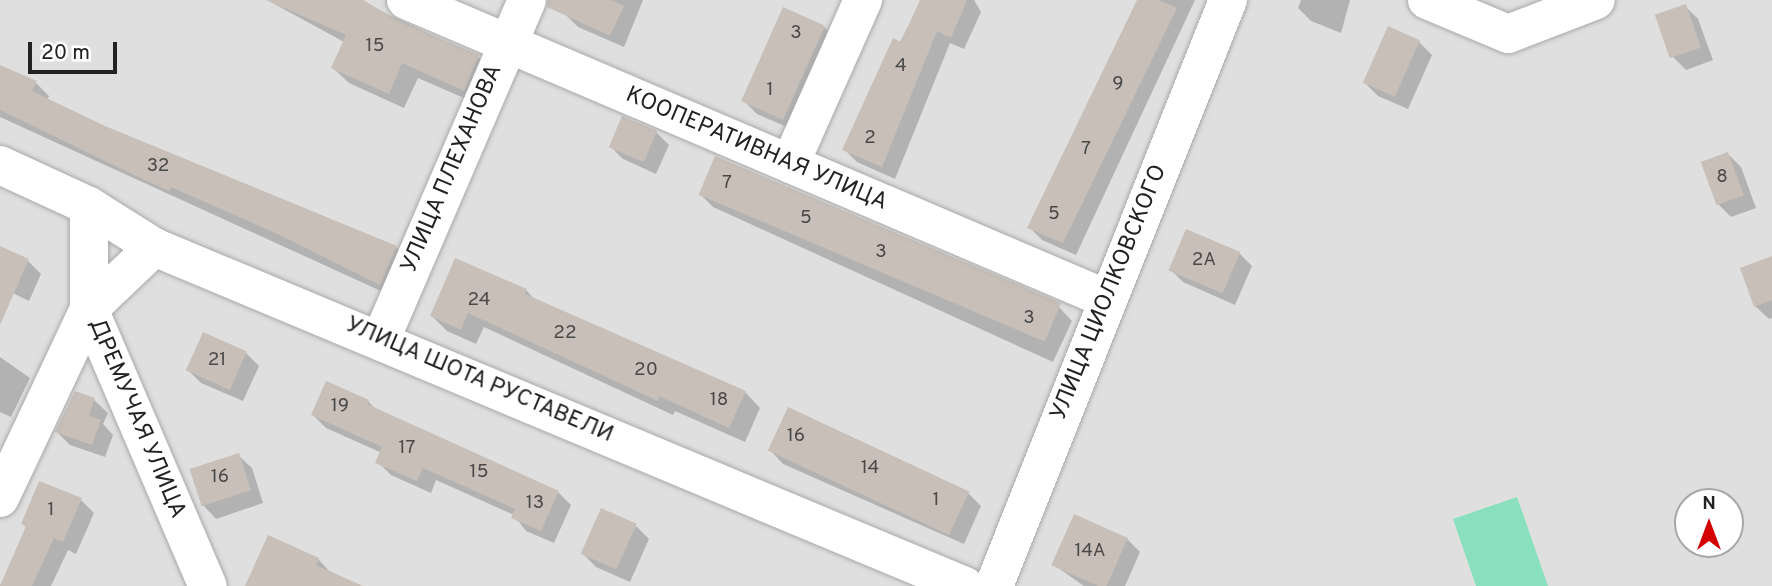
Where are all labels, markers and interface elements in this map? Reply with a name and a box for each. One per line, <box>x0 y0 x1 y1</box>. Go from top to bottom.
house number: 3 <box>790 23 802 45</box>
scale bar <box>32 28 121 72</box>
house number: 15 <box>366 36 384 58</box>
text: 20 m <box>41 40 90 67</box>
house number: 4 <box>895 56 907 78</box>
street label: УЛИЦА ПЛЕХАНОВА <box>396 60 510 278</box>
house number: 9 <box>1112 74 1124 96</box>
house number: 1 <box>766 80 774 102</box>
street label: КООПЕРАТИВНАЯ УЛИЦА <box>621 82 891 218</box>
house number: 2 <box>864 128 876 150</box>
house number: 7 <box>1081 139 1091 161</box>
house number: 32 <box>147 156 169 178</box>
street label: УЛИЦА ЦИОЛКОВСКОГО <box>1046 161 1174 425</box>
house number: 8 <box>1716 167 1728 189</box>
house number: 7 <box>722 173 732 195</box>
house number: 5 <box>1048 204 1060 226</box>
house number: 5 <box>800 208 812 230</box>
house number: 3 <box>875 242 887 264</box>
house number: 2А <box>1192 250 1216 272</box>
house number: 24 <box>467 290 491 312</box>
house number: 3 <box>1023 308 1035 330</box>
street label: УЛИЦА ШОТА РУСТАВЕЛИ <box>340 312 618 450</box>
street label: ДРЕМУЧАЯ УЛИЦА <box>81 315 191 523</box>
house number: 22 <box>553 323 577 345</box>
house number: 21 <box>208 350 226 372</box>
house number: 20 <box>634 360 658 382</box>
house number: 18 <box>710 390 728 412</box>
house number: 19 <box>331 396 349 418</box>
house number: 16 <box>787 426 805 448</box>
house number: 17 <box>399 438 415 460</box>
house number: 14 <box>861 458 879 480</box>
house number: 15 <box>470 462 488 484</box>
house number: 16 <box>211 467 229 489</box>
north arrow <box>1674 488 1744 558</box>
house number: 1 <box>932 490 940 512</box>
text: N <box>1702 492 1716 516</box>
house number: 13 <box>526 493 544 515</box>
house number: 1 <box>47 500 55 522</box>
house number: 14А <box>1074 541 1106 563</box>

